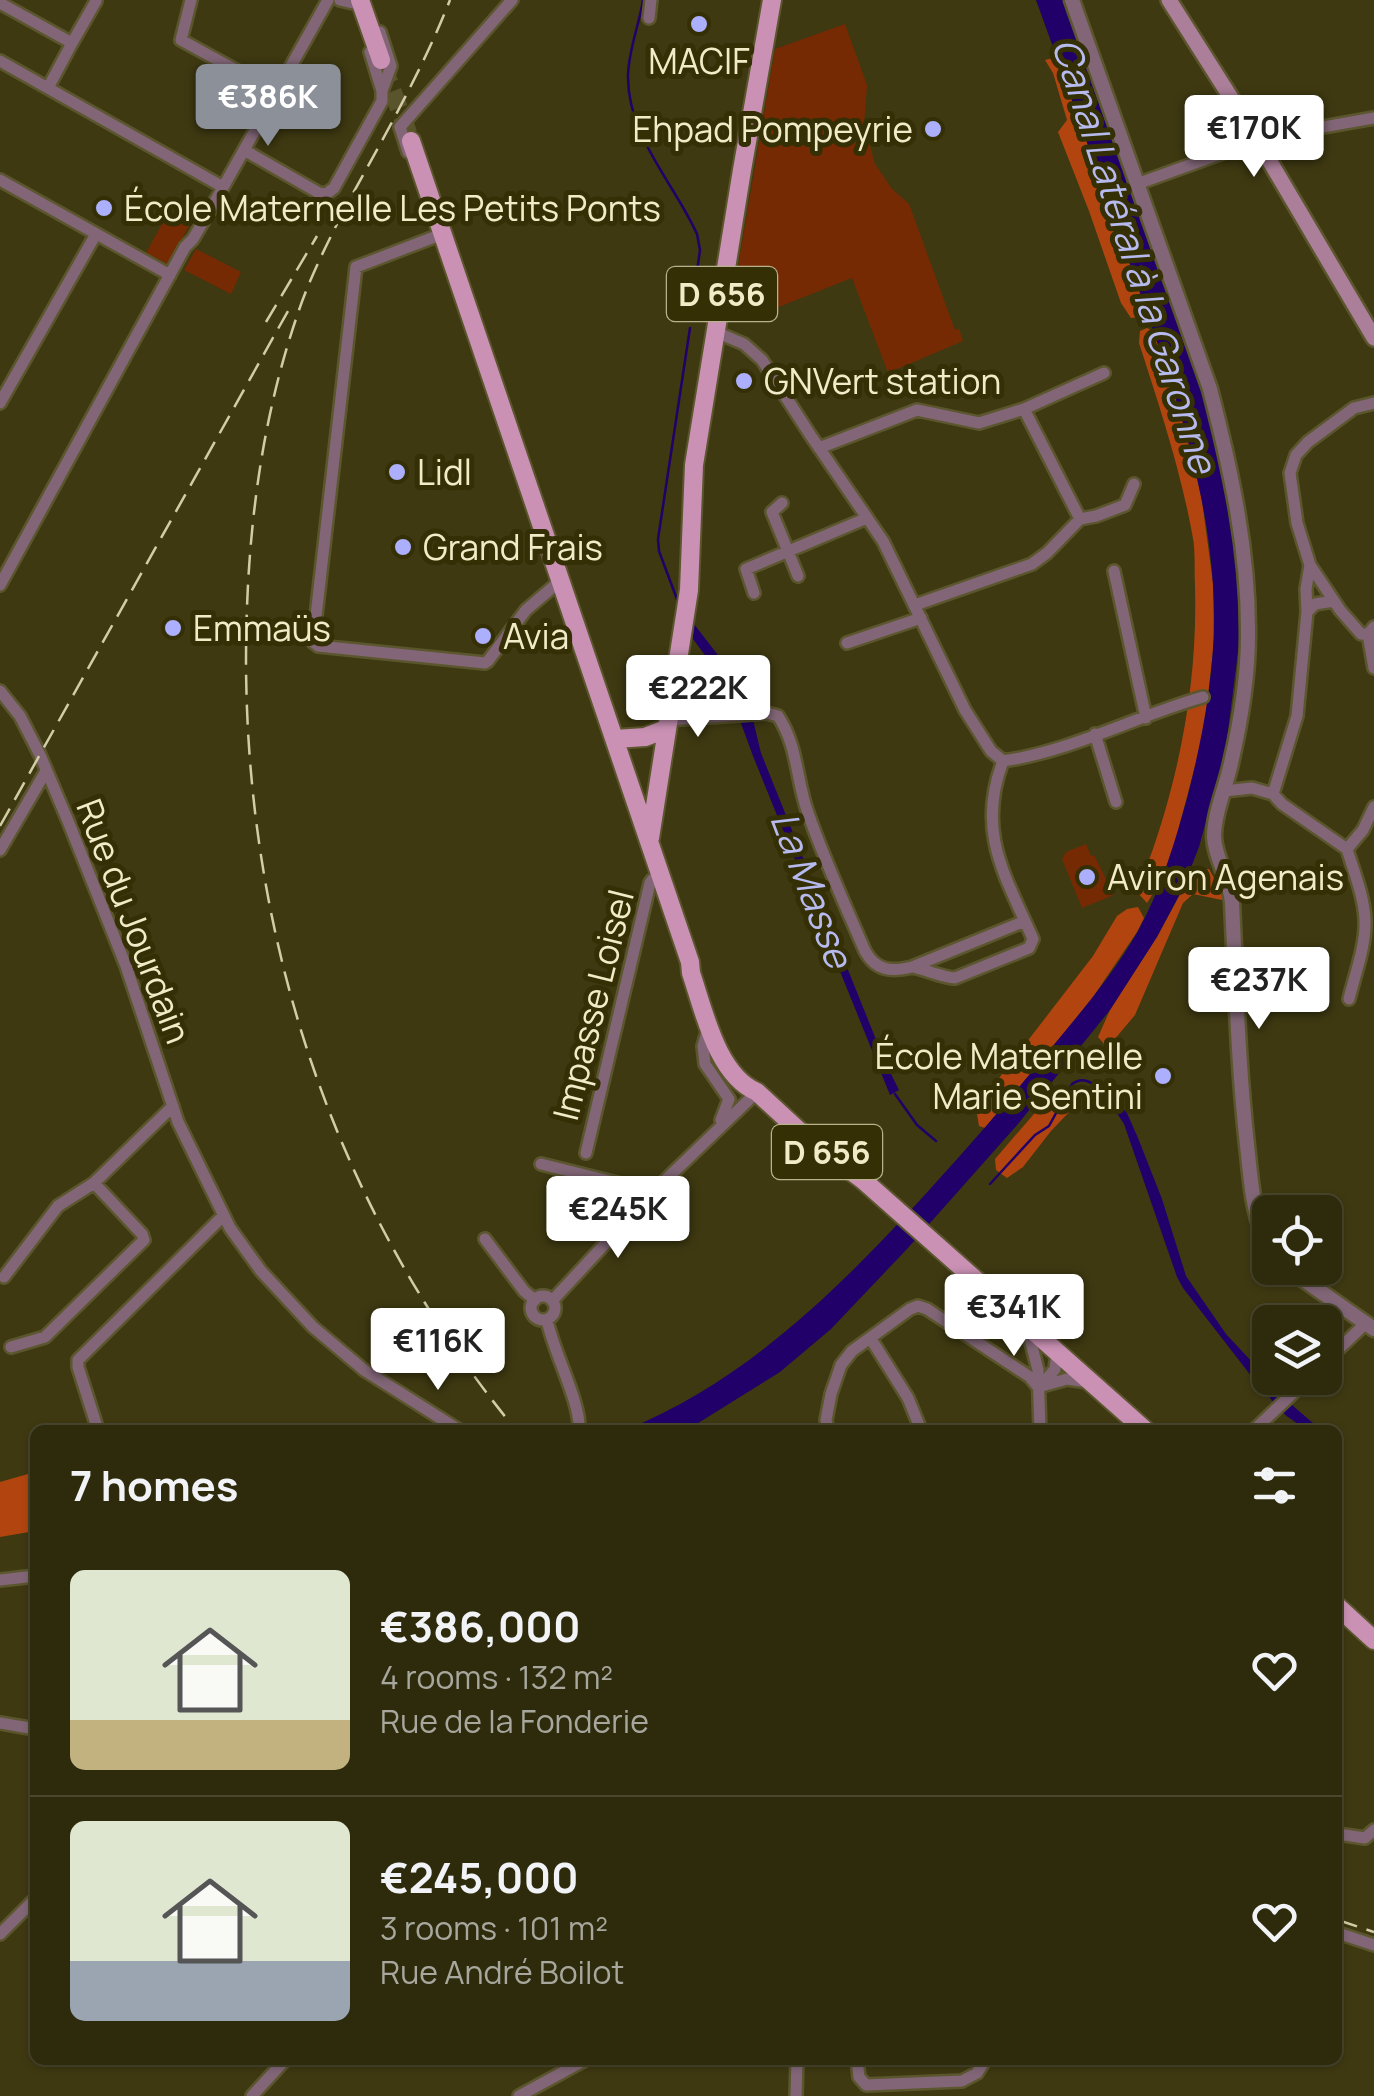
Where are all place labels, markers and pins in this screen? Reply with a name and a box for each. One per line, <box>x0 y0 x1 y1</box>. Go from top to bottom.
marker: MACIF <box>688 13 710 35</box>
place label: MACIF <box>648 37 750 85</box>
pin: €386K <box>198 64 338 149</box>
pin: €170K <box>1184 95 1324 180</box>
place label: Ehpad Pompeyrie <box>632 105 913 153</box>
marker: Ehpad Pompeyrie <box>922 118 944 140</box>
place label: École Maternelle Les Petits Ponts <box>124 184 661 232</box>
marker: École Maternelle Les Petits Ponts <box>93 197 115 219</box>
place label: GNVert station <box>764 357 1001 405</box>
marker: GNVert station <box>733 370 755 392</box>
place label: Lidl <box>417 448 472 496</box>
marker: Lidl <box>386 461 408 483</box>
place label: Grand Frais <box>423 523 603 571</box>
marker: Grand Frais <box>392 536 414 558</box>
place label: Emmaüs <box>193 604 331 652</box>
place label: Avia <box>503 612 569 660</box>
marker: Emmaüs <box>162 617 184 639</box>
marker: Avia <box>472 625 494 647</box>
pin: €222K <box>628 655 768 740</box>
place label: Aviron Agenais <box>1107 853 1344 901</box>
marker: Aviron Agenais <box>1076 866 1098 888</box>
pin: €237K <box>1189 947 1329 1032</box>
place label: École Maternelle Marie Sentini <box>875 1032 1143 1120</box>
marker: École Maternelle Marie Sentini <box>1152 1065 1174 1087</box>
pin: €245K <box>548 1176 688 1261</box>
pin: €341K <box>944 1274 1084 1359</box>
pin: €116K <box>368 1308 508 1393</box>

